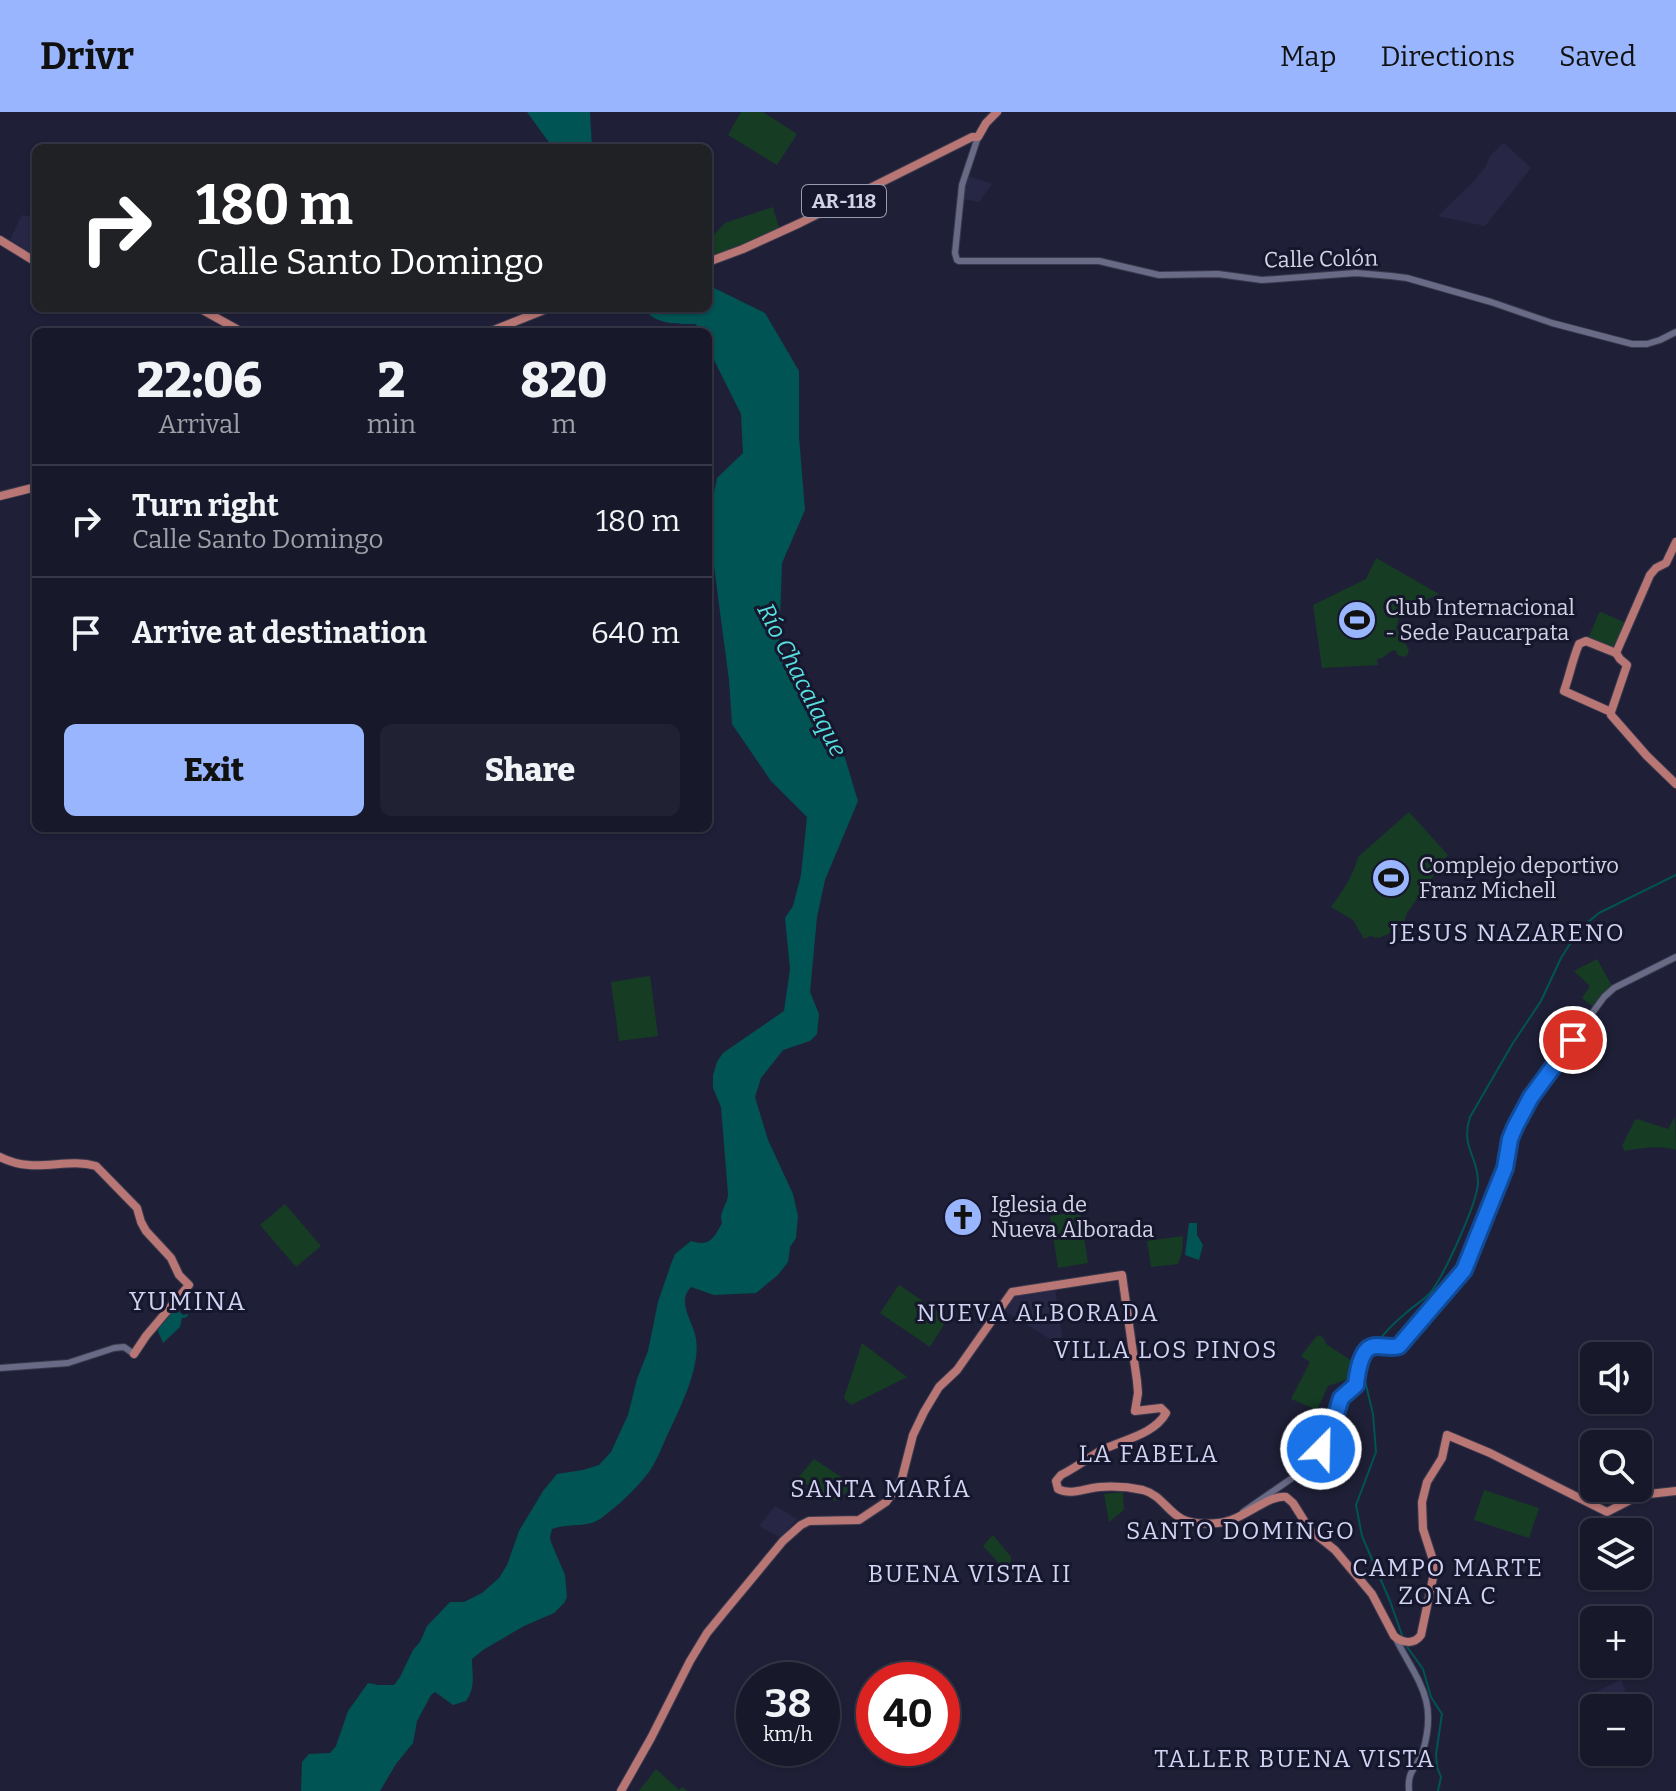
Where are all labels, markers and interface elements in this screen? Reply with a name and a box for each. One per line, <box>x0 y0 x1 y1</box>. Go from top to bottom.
text: Drivr <box>40 33 134 79</box>
text: Map <box>1280 40 1336 73</box>
text: Directions <box>1380 40 1515 73</box>
text: Saved <box>1559 40 1636 73</box>
text: 180 m <box>196 172 353 239</box>
icon: right <box>64 176 168 280</box>
road number: AR-118 <box>802 185 886 217</box>
text: Calle Santo Domingo <box>196 240 544 284</box>
street label: Calle Colón <box>1264 245 1378 273</box>
text: 22:06 <box>137 352 262 410</box>
text: 2 <box>378 352 405 410</box>
text: 820 <box>521 352 607 410</box>
text: Arrival <box>158 409 241 440</box>
text: min <box>367 409 416 440</box>
text: m <box>552 409 576 440</box>
text: Turn right <box>132 488 279 524</box>
icon: right <box>64 499 108 543</box>
text: 180 m <box>596 503 680 539</box>
text: Calle Santo Domingo <box>132 524 383 555</box>
place label: Club Internacional - Sede Paucarpata <box>1385 594 1575 646</box>
water label: Río Chacalaque <box>751 599 853 761</box>
sports icon: Club Internacional - Sede Paucarpata <box>1336 599 1378 641</box>
icon: arrive <box>64 611 108 655</box>
text: Arrive at destination <box>132 615 427 651</box>
text: 640 m <box>591 615 680 651</box>
button: Exit <box>64 724 364 816</box>
button: Share <box>380 724 680 816</box>
place label: Complejo deportivo Franz Michell <box>1419 852 1619 904</box>
sports icon: Complejo deportivo Franz Michell <box>1370 857 1412 899</box>
district label: JESUS NAZARENO <box>1389 919 1626 947</box>
pin <box>1539 1006 1607 1074</box>
icon: arrive <box>1551 1018 1595 1062</box>
place label: Iglesia de Nueva Alborada <box>991 1191 1154 1243</box>
church icon: Iglesia de Nueva Alborada <box>942 1196 984 1238</box>
district label: YUMINA <box>129 1286 247 1317</box>
district label: NUEVA ALBORADA <box>917 1299 1159 1327</box>
district label: VILLA LOS PINOS <box>1054 1336 1278 1364</box>
map controls <box>1580 1342 1652 1766</box>
button: sound <box>1580 1342 1652 1414</box>
position arrow <box>1279 1407 1363 1491</box>
button: search <box>1580 1430 1652 1502</box>
district label: LA FABELA <box>1079 1440 1219 1468</box>
district label: SANTA MARÍA <box>790 1474 972 1503</box>
district label: SANTO DOMINGO <box>1126 1517 1356 1545</box>
button: layers <box>1580 1518 1652 1590</box>
district label: CAMPO MARTE ZONA C <box>1352 1554 1544 1610</box>
district label: BUENA VISTA II <box>868 1560 1072 1588</box>
button: + <box>1580 1606 1652 1678</box>
speed limit sign: 40 <box>856 1662 960 1766</box>
text: 38 <box>764 1680 812 1728</box>
button: − <box>1580 1694 1652 1766</box>
text: km/h <box>763 1722 813 1746</box>
district label: TALLER BUENA VISTA <box>1154 1745 1436 1773</box>

